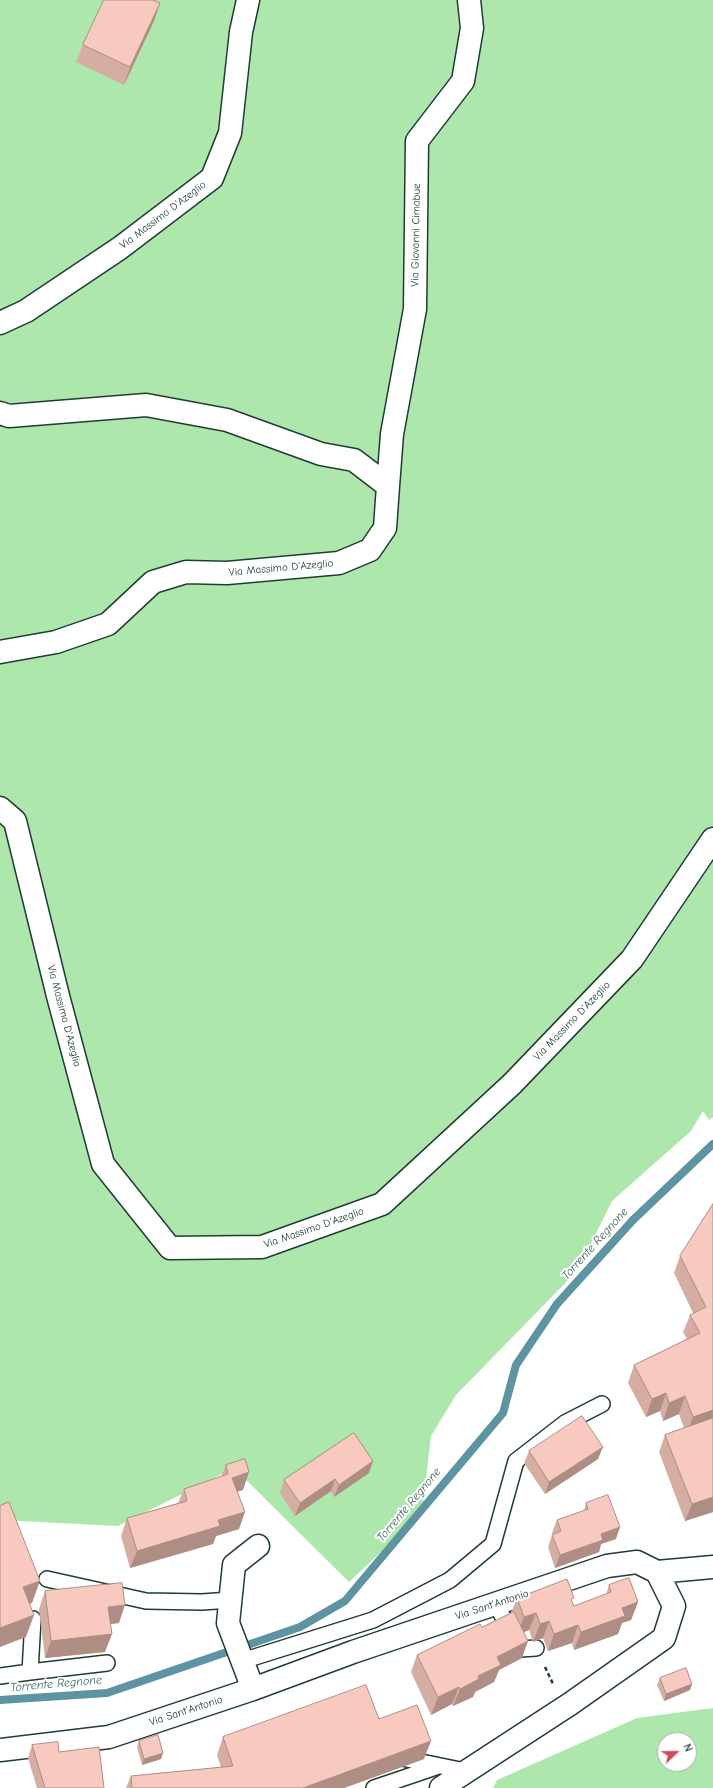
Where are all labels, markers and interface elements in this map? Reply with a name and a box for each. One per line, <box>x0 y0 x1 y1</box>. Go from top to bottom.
street label: Via Massimo D'Azeglio <box>117 178 209 252</box>
street label: Via Giovanni Cimabue <box>409 183 423 287</box>
street label: Via Massimo D'Azeglio <box>228 557 334 579</box>
street label: Via Massimo D'Azeglio <box>44 964 84 1068</box>
street label: Via Massimo D'Azeglio <box>531 979 613 1063</box>
street label: Via Massimo D'Azeglio <box>262 1205 366 1251</box>
water label: Torrente Regnone <box>559 1205 631 1283</box>
water label: Torrente Regnone <box>374 1465 444 1545</box>
street label: Via Sant'Antonio <box>454 1587 530 1623</box>
water label: Torrente Regnone <box>9 1673 103 1695</box>
street label: Via Sant'Antonio <box>148 1693 224 1729</box>
north arrow <box>657 1732 697 1772</box>
text: N <box>680 1742 695 1753</box>

